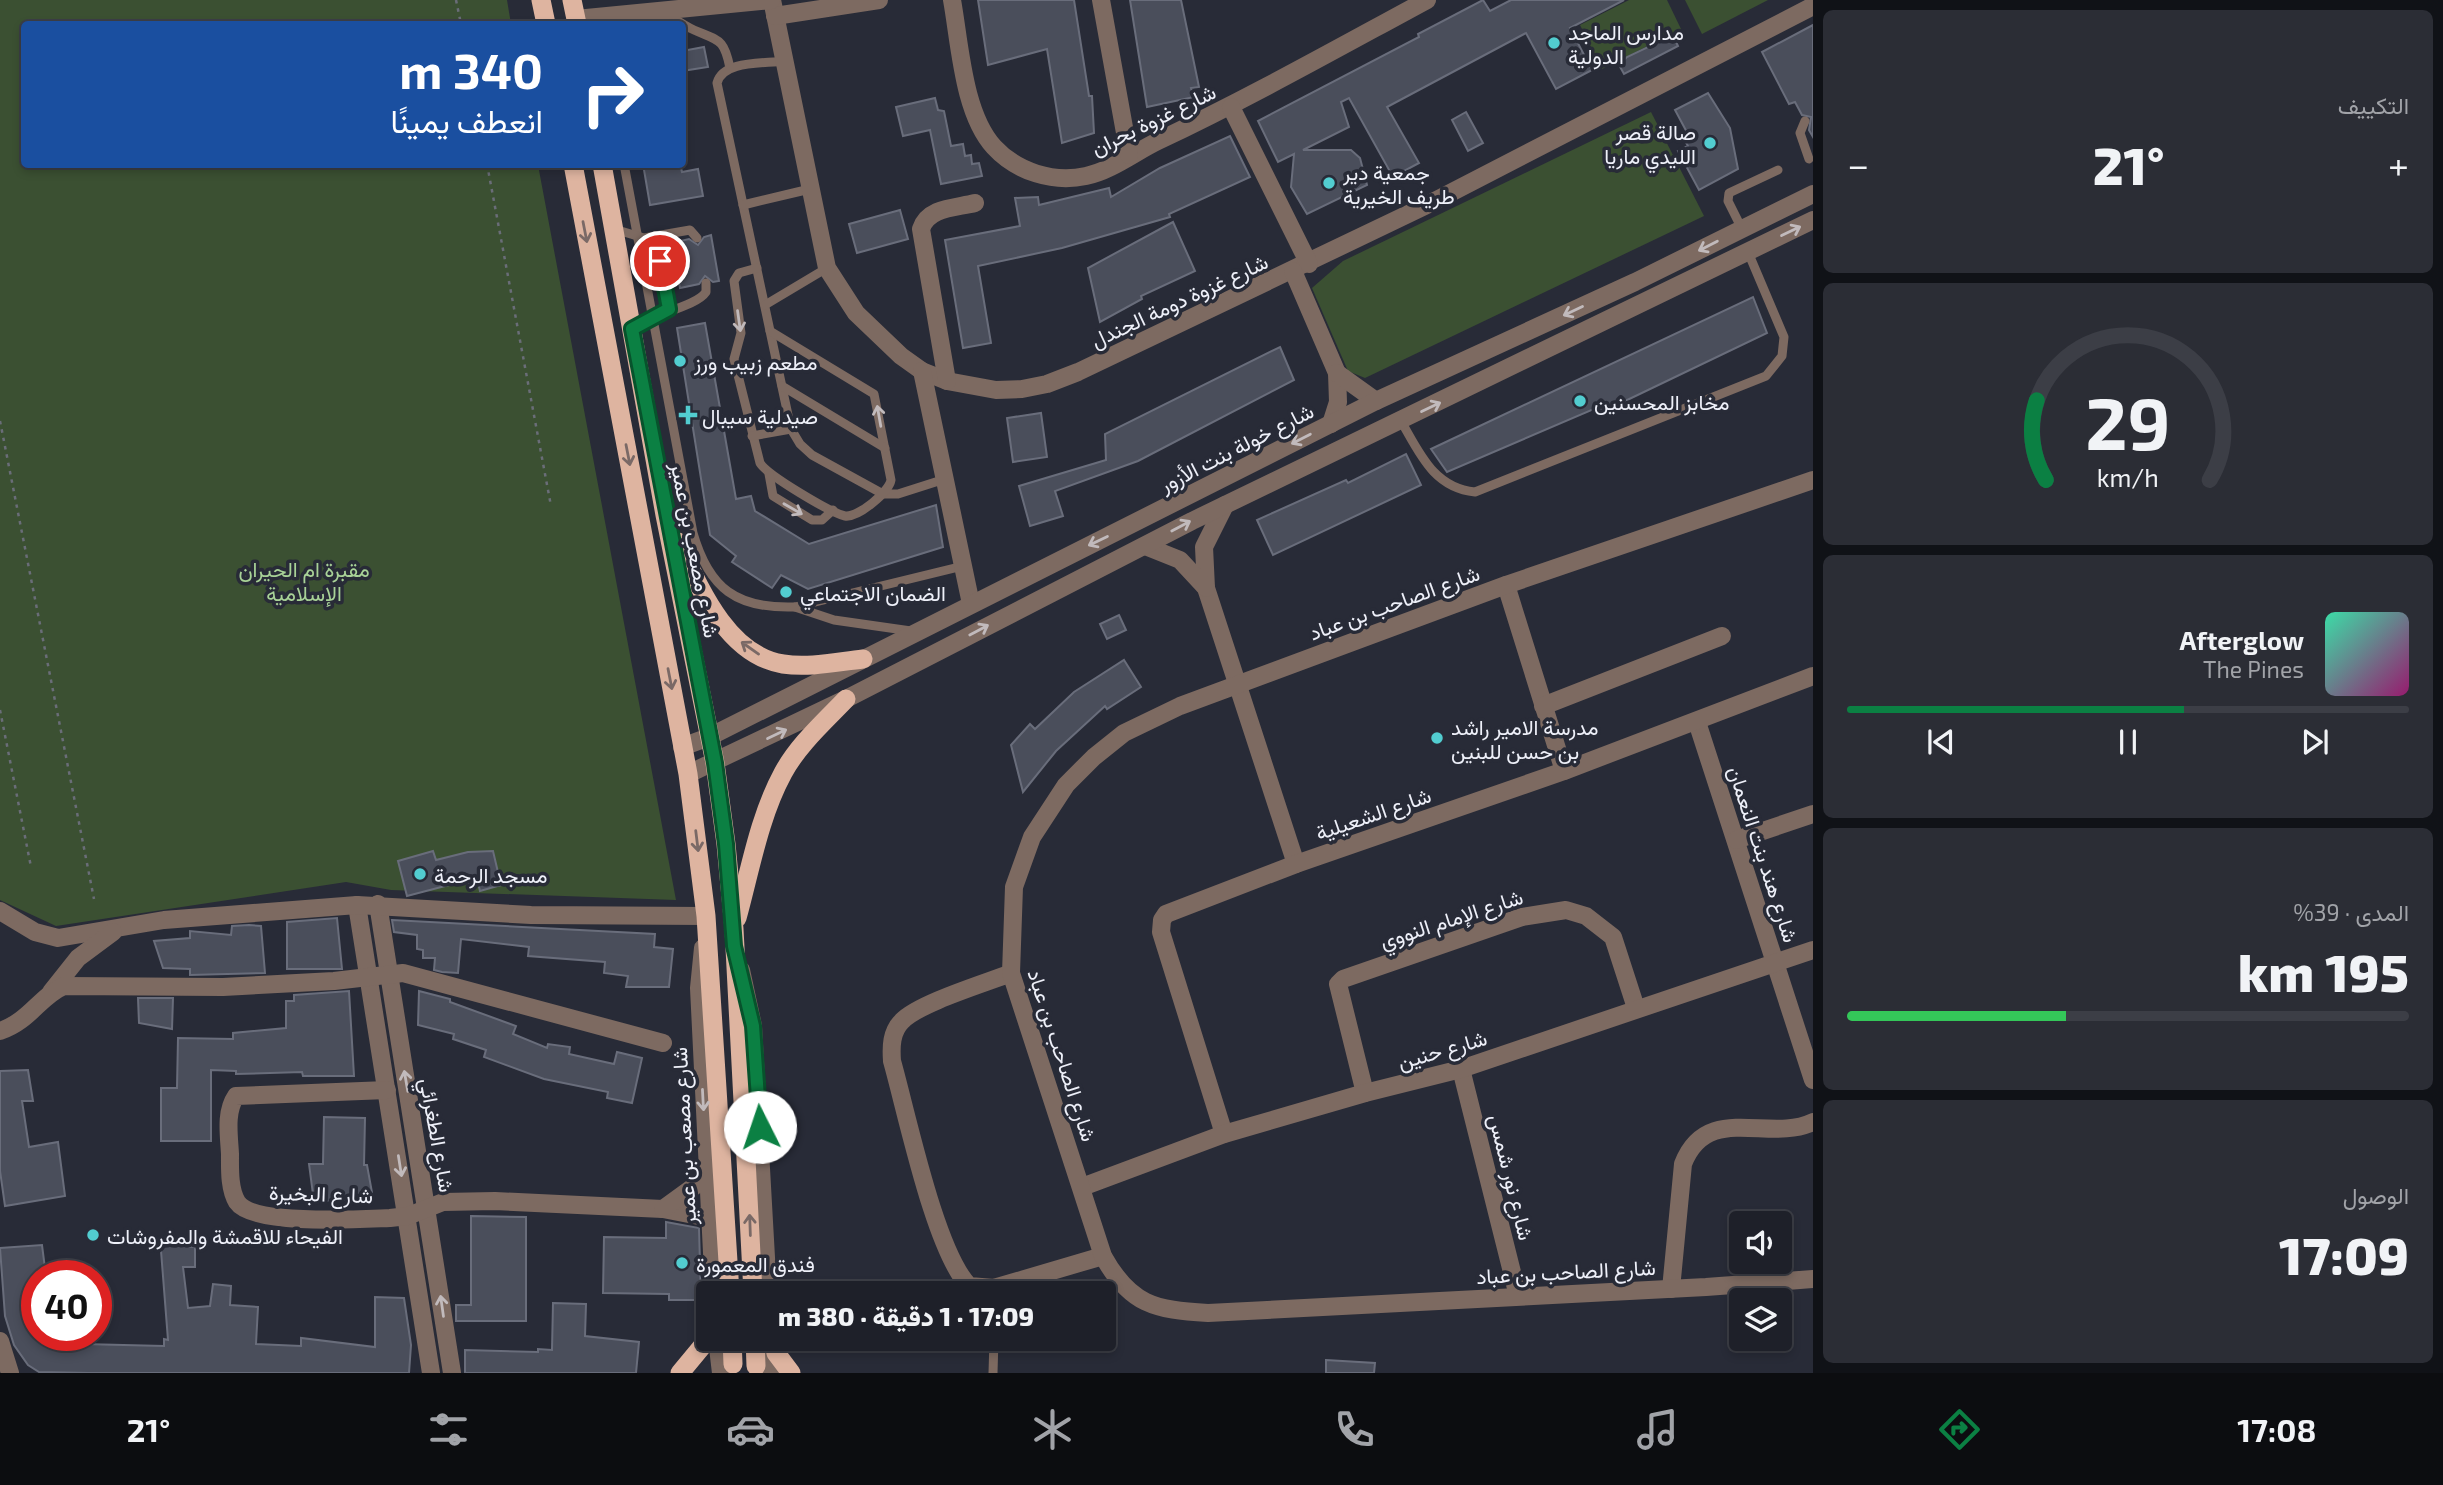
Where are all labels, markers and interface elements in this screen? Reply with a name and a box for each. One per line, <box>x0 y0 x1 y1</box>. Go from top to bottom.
place label: مدارس الماجد الدولية <box>1568 19 1684 70</box>
marker: مدارس الماجد الدولية <box>1546 35 1562 51</box>
text: 340 m <box>399 40 543 99</box>
icon: right <box>567 49 658 140</box>
street label: شارع غزوة بحران <box>1087 78 1221 163</box>
text: التكييف <box>2338 91 2409 119</box>
text: انعطف يمينًا <box>391 101 543 139</box>
place label: صالة قصر الليدي ماريا <box>1604 119 1696 174</box>
text: 21° <box>2093 133 2164 195</box>
marker: صالة قصر الليدي ماريا <box>1702 135 1718 151</box>
text: − <box>1847 141 1869 187</box>
text: + <box>2388 141 2409 187</box>
place label: جمعية دير طريف الخيرية <box>1342 159 1455 210</box>
marker: جمعية دير طريف الخيرية <box>1321 175 1337 191</box>
one-way arrow <box>579 220 593 243</box>
one-way arrow <box>1780 223 1801 237</box>
pin <box>630 231 690 291</box>
one-way arrow <box>1698 239 1719 253</box>
icon: arrive <box>641 242 679 280</box>
street label: شارع غزوة دومة الجندل <box>1086 248 1273 355</box>
one-way arrow <box>1563 305 1584 318</box>
one-way arrow <box>733 309 746 332</box>
place label: مطعم زبيب ورز <box>693 349 817 377</box>
marker: مطعم زبيب ورز <box>672 353 688 369</box>
text: 29 <box>2085 377 2171 465</box>
place label: مخابز المحسنين <box>1594 389 1730 416</box>
marker: مخابز المحسنين <box>1572 393 1588 409</box>
street label: شارع خولة بنت الأزور <box>1154 397 1319 500</box>
one-way arrow <box>1420 400 1441 413</box>
place label: صيدلية سيبال <box>702 403 818 429</box>
one-way arrow <box>872 405 886 428</box>
marker: صيدلية سيبال <box>680 407 696 423</box>
one-way arrow <box>1291 433 1312 447</box>
one-way arrow <box>622 443 635 466</box>
street label: شارع مصعب بن عمير <box>664 459 725 640</box>
text: km/h <box>2097 462 2159 492</box>
one-way arrow <box>783 502 803 516</box>
one-way arrow <box>1171 519 1191 533</box>
one-way arrow <box>1088 535 1109 549</box>
park label: مقبرة ام الحيران الإسلامية <box>238 556 370 608</box>
street label: شارع الصاحب بن عباد <box>1305 560 1484 647</box>
place label: الضمان الاجتماعي <box>800 580 946 611</box>
marker: الضمان الاجتماعي <box>778 584 794 600</box>
one-way arrow <box>968 623 989 636</box>
text: Afterglow <box>2179 624 2304 655</box>
one-way arrow <box>741 641 760 655</box>
text: The Pines <box>2203 655 2304 683</box>
one-way arrow <box>664 667 678 690</box>
place label: مدرسة الامير راشد بن حسن للبنين <box>1451 714 1599 764</box>
icon: previous <box>1922 723 1960 761</box>
icon: pause <box>2109 723 2147 761</box>
icon: next <box>2296 723 2334 761</box>
one-way arrow <box>766 726 787 740</box>
marker: مدرسة الامير راشد بن حسن للبنين <box>1429 730 1445 746</box>
street label: شارع هند بنت النعمان <box>1721 763 1804 946</box>
street label: شارع الشعيلية <box>1312 782 1435 847</box>
one-way arrow <box>690 829 703 852</box>
place label: مسجد الرحمة <box>434 862 547 889</box>
marker: مسجد الرحمة <box>412 866 428 882</box>
street label: شارع الإمام النووي <box>1376 883 1528 959</box>
text: المدى · 39% <box>2293 898 2409 926</box>
text: 195 km <box>2238 940 2409 1002</box>
street label: شارع الصاحب بن عباد <box>1021 966 1103 1145</box>
street label: شارع حنين <box>1395 1024 1490 1077</box>
street label: شارع مصعب بن عمير <box>666 1046 703 1226</box>
one-way arrow <box>399 1070 412 1093</box>
street label: شارع الطغرائي <box>410 1076 460 1195</box>
one-way arrow <box>697 1089 710 1112</box>
position arrow <box>723 1090 797 1164</box>
street label: شارع نور شمس <box>1481 1112 1540 1243</box>
one-way arrow <box>394 1154 407 1176</box>
street label: شارع البخيرة <box>268 1179 373 1210</box>
text: الوصول <box>2343 1181 2409 1209</box>
map controls <box>1729 1211 1792 1351</box>
button: sound <box>1729 1211 1792 1274</box>
one-way arrow <box>743 1214 756 1237</box>
place label: الفيحاء للاقمشة والمفروشات <box>107 1223 343 1250</box>
text: 17:09 <box>2279 1223 2409 1285</box>
marker: الفيحاء للاقمشة والمفروشات <box>85 1227 101 1243</box>
place label: فندق المعمورة <box>696 1251 815 1278</box>
street label: شارع الصاحب بن عباد <box>1476 1254 1656 1291</box>
marker: فندق المعمورة <box>674 1255 690 1271</box>
speed limit sign: 40 <box>21 1260 112 1351</box>
button: layers <box>1729 1288 1792 1351</box>
one-way arrow <box>435 1295 448 1317</box>
text: 17:09 · 1 دقيقة · 380 m <box>778 1300 1034 1331</box>
icon: filters <box>424 1405 473 1454</box>
icon: car <box>726 1405 775 1454</box>
icon: climate <box>1028 1405 1077 1454</box>
icon: phone <box>1330 1405 1379 1454</box>
icon: music <box>1633 1405 1682 1454</box>
icon: directions <box>1935 1405 1984 1454</box>
text: 21° <box>127 1410 170 1448</box>
text: 17:08 <box>2237 1410 2316 1448</box>

